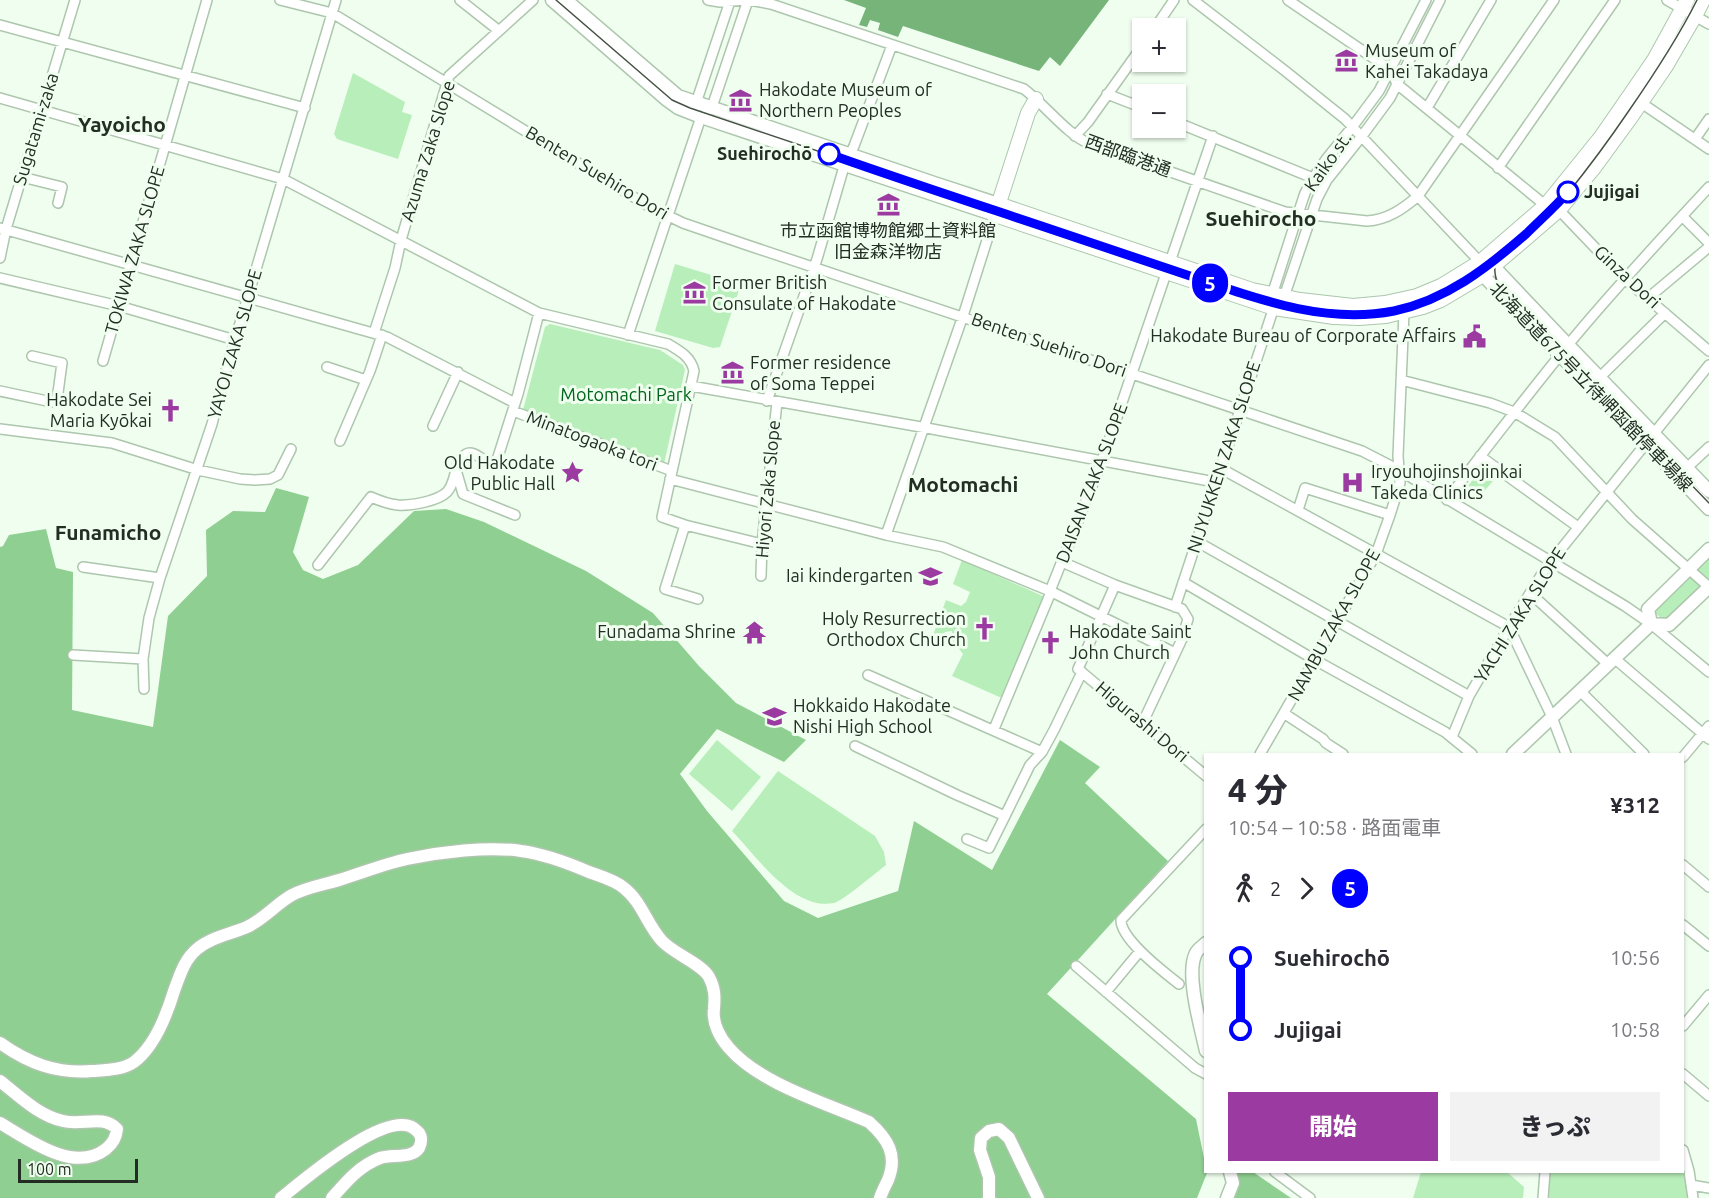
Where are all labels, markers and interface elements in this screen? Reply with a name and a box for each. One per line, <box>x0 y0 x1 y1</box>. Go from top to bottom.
map controls <box>1132 18 1186 138</box>
button: + <box>1132 18 1186 72</box>
place label: Museum of Kahei Takadaya <box>1365 40 1488 81</box>
museum icon: Museum of Kahei Takadaya <box>1334 48 1360 74</box>
street label: Sugatami-zaka <box>8 70 62 187</box>
street label: Azuma Zaka Slope <box>396 78 458 224</box>
place label: Hakodate Museum of Northern Peoples <box>759 79 932 120</box>
button: − <box>1132 84 1186 138</box>
museum icon: Hakodate Museum of Northern Peoples <box>728 87 754 113</box>
district label: Yayoicho <box>78 112 166 136</box>
street label: Benten Suehiro Dori <box>522 122 673 223</box>
street label: Kaiko st. <box>1300 128 1355 195</box>
street label: 西部臨港通 <box>1083 130 1174 180</box>
place label: Suehirochō <box>717 143 812 163</box>
marker: Suehirochō <box>818 143 840 165</box>
street label: TOKIWA ZAKA SLOPE <box>100 163 168 336</box>
marker: Jujigai <box>1557 181 1579 203</box>
place label: Jujigai <box>1584 181 1640 201</box>
museum icon: 市立函館博物館郷土資料館 旧金森洋物店 <box>875 192 901 218</box>
district label: Suehirocho <box>1206 206 1316 230</box>
place label: 市立函館博物館郷土資料館 旧金森洋物店 <box>780 220 996 261</box>
street label: Ginza Dori <box>1591 241 1665 312</box>
line badge: 5 <box>1190 264 1230 302</box>
street label: YAYOI ZAKA SLOPE <box>203 267 265 421</box>
text: 5 <box>1204 271 1216 295</box>
place label: Former British Consulate of Hakodate <box>712 272 896 313</box>
street label: 北海道道675号立待岬函館停車場線 <box>1486 278 1697 495</box>
museum icon: Former British Consulate of Hakodate <box>681 280 707 306</box>
street label: Benten Suehiro Dori <box>969 308 1130 380</box>
public building icon: Hakodate Bureau of Corporate Affairs <box>1461 323 1487 349</box>
place label: Hakodate Bureau of Corporate Affairs <box>1150 325 1456 345</box>
place label: Former residence of Soma Teppei <box>750 352 891 393</box>
street label: NIJYUKKEN ZAKA SLOPE <box>1183 358 1264 555</box>
museum icon: Former residence of Soma Teppei <box>719 360 745 386</box>
park label: Motomachi Park <box>560 384 692 404</box>
place label: Hakodate Sei Maria Kyōkai <box>46 389 152 430</box>
church icon: Hakodate Sei Maria Kyōkai <box>157 397 183 423</box>
street label: DAISAN ZAKA SLOPE <box>1051 400 1131 565</box>
street label: Minatogaoka tori <box>524 406 661 474</box>
street label: Hiyori Zaka Slope <box>751 419 783 559</box>
place label: Old Hakodate Public Hall <box>444 452 555 493</box>
place icon: Old Hakodate Public Hall <box>560 460 586 486</box>
place label: Iryouhojinshojinkai Takeda Clinics <box>1371 461 1522 502</box>
hospital icon: Iryouhojinshojinkai Takeda Clinics <box>1340 469 1366 495</box>
district label: Motomachi <box>908 472 1018 496</box>
district label: Funamicho <box>55 520 161 544</box>
street label: YACHI ZAKA SLOPE <box>1469 543 1569 686</box>
street label: NAMBU ZAKA SLOPE <box>1283 545 1383 704</box>
school or university icon: Iai kindergarten <box>918 563 944 589</box>
place label: Iai kindergarten <box>786 565 913 585</box>
place label: Holy Resurrection Orthodox Church <box>822 608 966 649</box>
church icon: Holy Resurrection Orthodox Church <box>971 616 997 642</box>
temple icon: Funadama Shrine <box>741 619 767 645</box>
place label: Funadama Shrine <box>597 621 736 641</box>
place label: Hakodate Saint John Church <box>1069 621 1191 662</box>
church icon: Hakodate Saint John Church <box>1038 629 1064 655</box>
street label: Higurashi Dori <box>1092 677 1193 766</box>
place label: Hokkaido Hakodate Nishi High School <box>793 695 951 736</box>
school or university icon: Hokkaido Hakodate Nishi High School <box>762 703 788 729</box>
text: 4 分 <box>1228 771 1288 808</box>
text: ¥312 <box>1610 792 1660 817</box>
text: 10:54 – 10:58 · 路面電車 <box>1228 816 1441 839</box>
icon: walk <box>1228 872 1261 905</box>
icon: forward <box>1290 872 1323 905</box>
text: 5 <box>1344 876 1356 900</box>
text: 2 <box>1270 877 1281 900</box>
text: Suehirochō <box>1274 945 1390 970</box>
text: 10:56 <box>1610 946 1660 969</box>
text: Jujigai <box>1274 1017 1342 1042</box>
text: 10:58 <box>1610 1018 1660 1041</box>
button: 開始 <box>1228 1092 1438 1161</box>
button: きっぷ <box>1450 1092 1660 1161</box>
scale bar <box>18 1156 138 1184</box>
text: 100 m <box>27 1160 72 1178</box>

